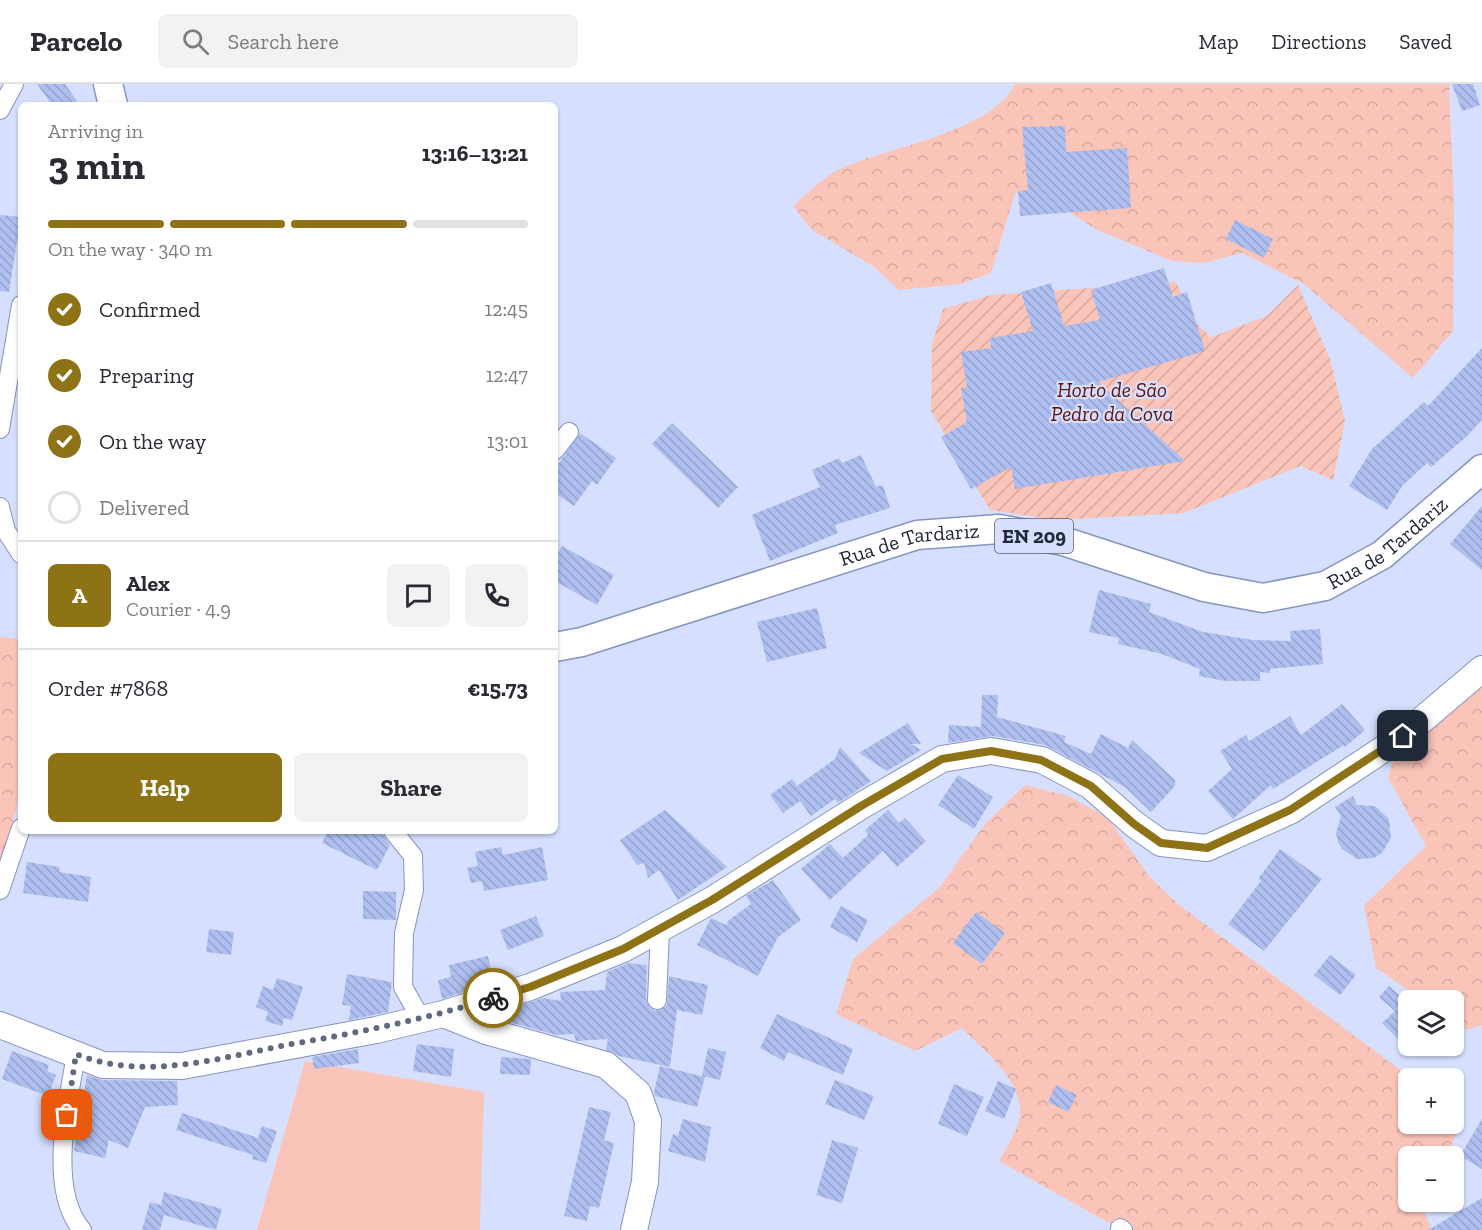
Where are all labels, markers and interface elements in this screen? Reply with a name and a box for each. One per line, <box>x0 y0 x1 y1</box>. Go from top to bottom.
search box <box>158 14 578 68</box>
text: Parcelo <box>30 25 122 58</box>
icon: search <box>179 25 212 58</box>
text: Search here <box>227 28 339 55</box>
text: Map <box>1199 29 1239 54</box>
text: Directions <box>1272 29 1366 54</box>
text: Saved <box>1399 29 1452 54</box>
text: Arriving in <box>48 119 143 143</box>
text: 13:16–13:21 <box>422 140 528 167</box>
text: 3 min <box>48 142 145 189</box>
text: On the way · 340 m <box>48 237 212 261</box>
icon: check <box>48 293 81 326</box>
text: Confirmed <box>99 296 200 323</box>
text: 12:45 <box>485 297 528 321</box>
icon: check <box>48 359 81 392</box>
text: Preparing <box>99 362 194 389</box>
text: 12:47 <box>486 363 528 387</box>
park label: Horto de São Pedro da Cova <box>1051 377 1173 426</box>
icon: check <box>48 425 81 458</box>
text: On the way <box>99 428 206 455</box>
text: 13:01 <box>487 429 528 453</box>
street label: Rua de Tardariz <box>1323 491 1453 594</box>
text: Delivered <box>99 494 189 521</box>
street label: Rua de Tardariz <box>836 517 980 571</box>
road number: EN 209 <box>995 519 1073 553</box>
button: chat <box>387 564 450 627</box>
button: phone <box>465 564 528 627</box>
text: Alex <box>126 570 170 597</box>
text: A <box>72 582 87 609</box>
text: Courier · 4.9 <box>126 597 231 621</box>
text: Order #7868 <box>48 675 168 702</box>
text: €15.73 <box>468 675 528 702</box>
pin <box>1377 710 1428 761</box>
icon: home <box>1386 719 1419 752</box>
button: Help <box>48 753 282 822</box>
button: Share <box>294 753 528 822</box>
courier <box>463 968 523 1028</box>
icon: bike <box>477 982 510 1015</box>
map controls <box>1398 990 1464 1212</box>
button: layers <box>1398 990 1464 1056</box>
button: + <box>1398 1068 1464 1134</box>
pin <box>41 1089 92 1140</box>
icon: bag <box>50 1098 83 1131</box>
button: − <box>1398 1146 1464 1212</box>

